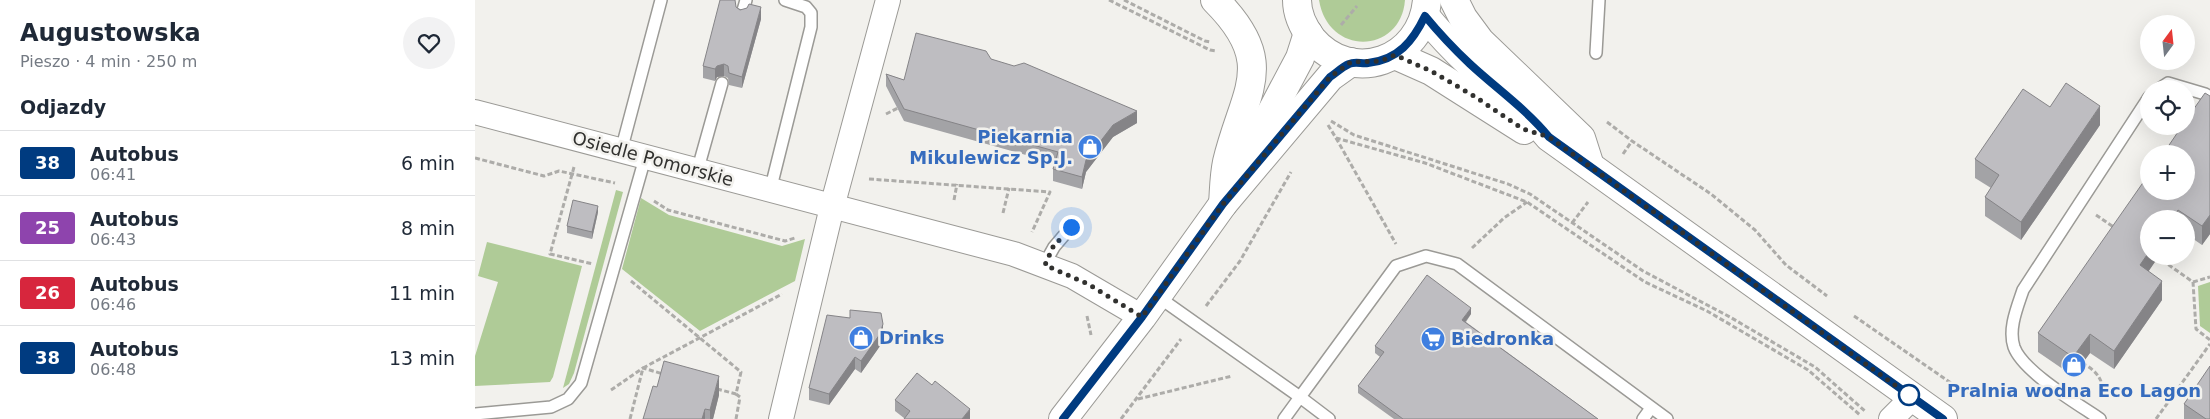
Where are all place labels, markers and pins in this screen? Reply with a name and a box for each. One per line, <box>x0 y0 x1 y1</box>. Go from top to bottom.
place label: Piekarnia Mikulewicz Sp.J. <box>909 126 1073 168</box>
shop icon: Piekarnia Mikulewicz Sp.J. <box>1077 134 1103 160</box>
shop icon: Drinks <box>848 325 874 351</box>
supermarket icon: Biedronka <box>1420 326 1446 352</box>
place label: Drinks <box>879 327 945 348</box>
place label: Biedronka <box>1451 328 1554 349</box>
shop icon: Pralnia wodna Eco Lagon <box>2061 352 2087 378</box>
place label: Pralnia wodna Eco Lagon <box>1947 380 2201 401</box>
unlabelled marker <box>1898 384 1920 406</box>

